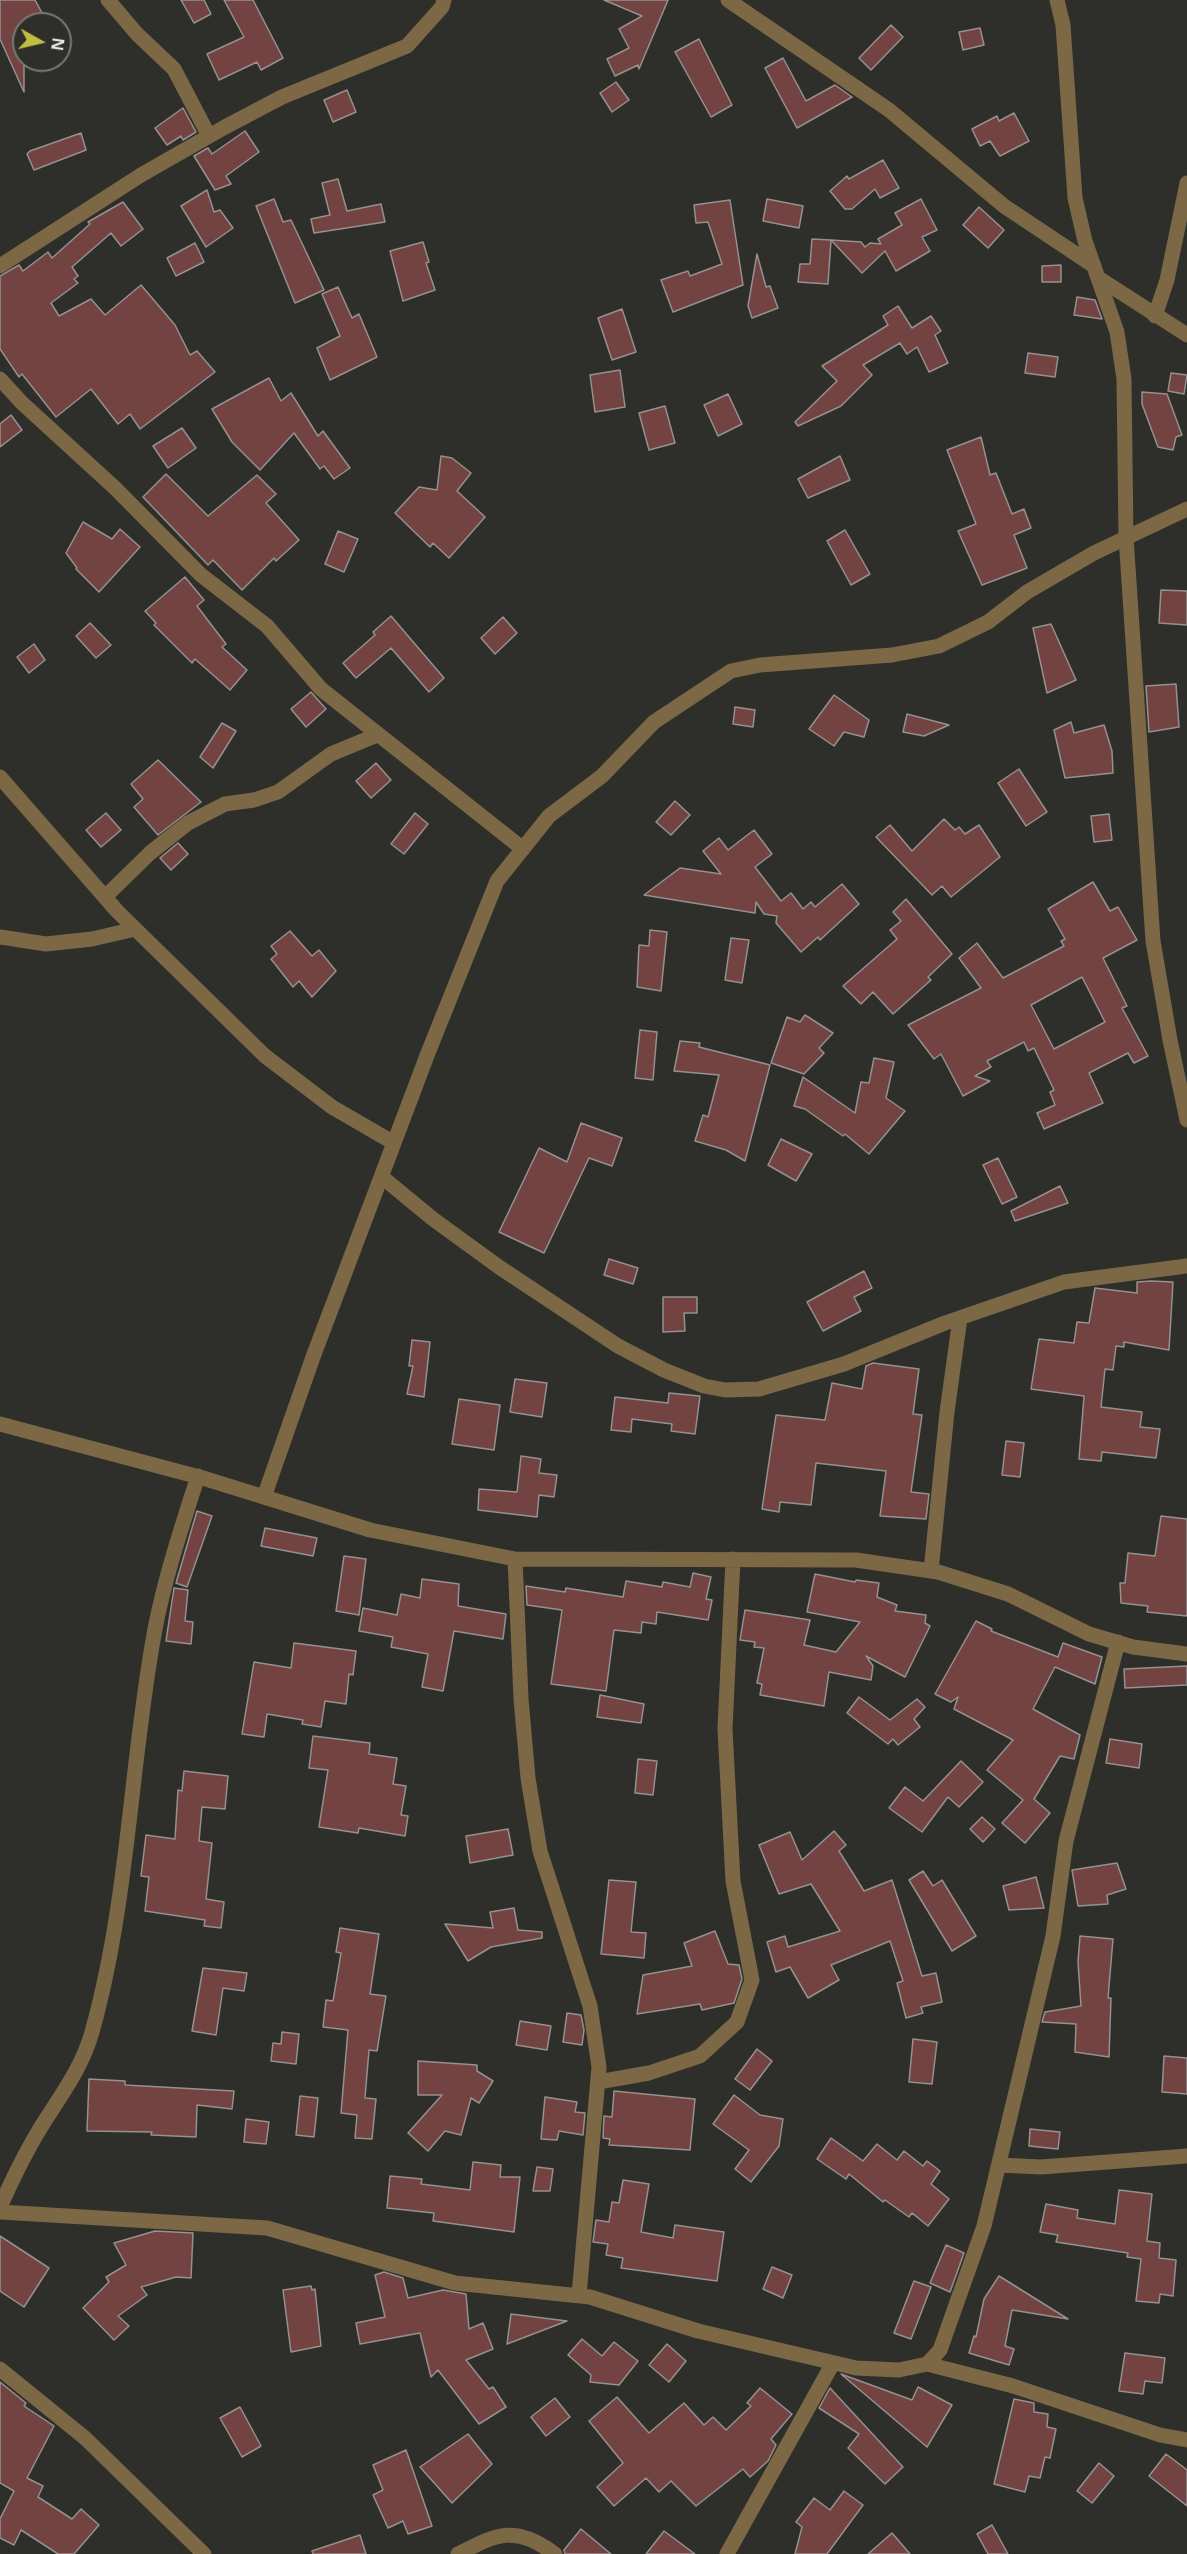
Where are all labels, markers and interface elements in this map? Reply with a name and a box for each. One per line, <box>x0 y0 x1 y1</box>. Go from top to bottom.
north arrow <box>12 12 72 72</box>
text: N <box>46 36 70 52</box>

